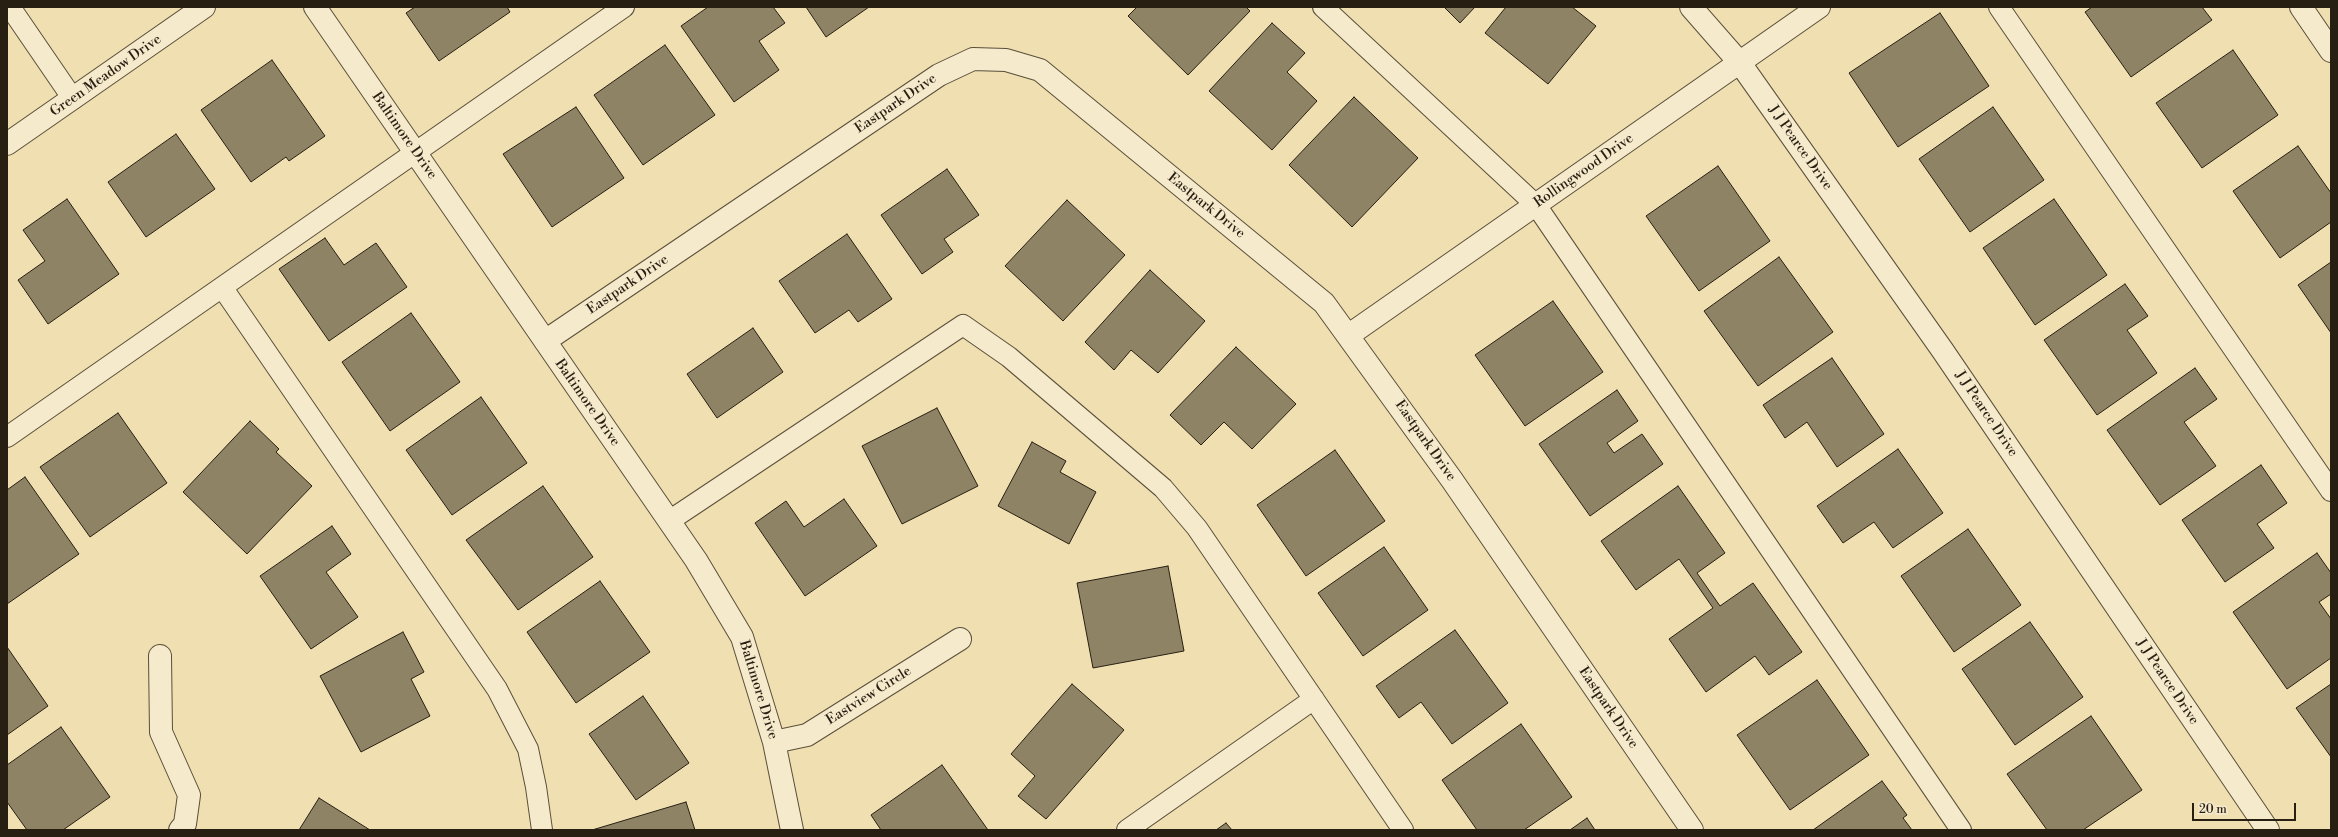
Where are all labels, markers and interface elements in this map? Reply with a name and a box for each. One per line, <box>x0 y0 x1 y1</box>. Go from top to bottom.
street label: Green Meadow Drive <box>47 31 165 121</box>
street label: Eastpark Drive <box>852 71 940 137</box>
street label: Baltimore Drive <box>368 89 440 183</box>
street label: J J Pearce Drive <box>1764 102 1836 194</box>
street label: Rollingwood Drive <box>1531 130 1637 212</box>
street label: Eastpark Drive <box>1164 170 1248 242</box>
street label: Eastpark Drive <box>584 252 672 318</box>
street label: Baltimore Drive <box>551 356 623 450</box>
street label: J J Pearce Drive <box>1951 368 2021 460</box>
street label: Eastpark Drive <box>1391 397 1459 485</box>
street label: J J Pearce Drive <box>2132 636 2202 728</box>
street label: Baltimore Drive <box>735 639 781 741</box>
street label: Eastview Circle <box>823 663 915 729</box>
street label: Eastpark Drive <box>1575 664 1641 752</box>
scale bar <box>2194 795 2298 821</box>
text: 20 m <box>2199 802 2227 817</box>

